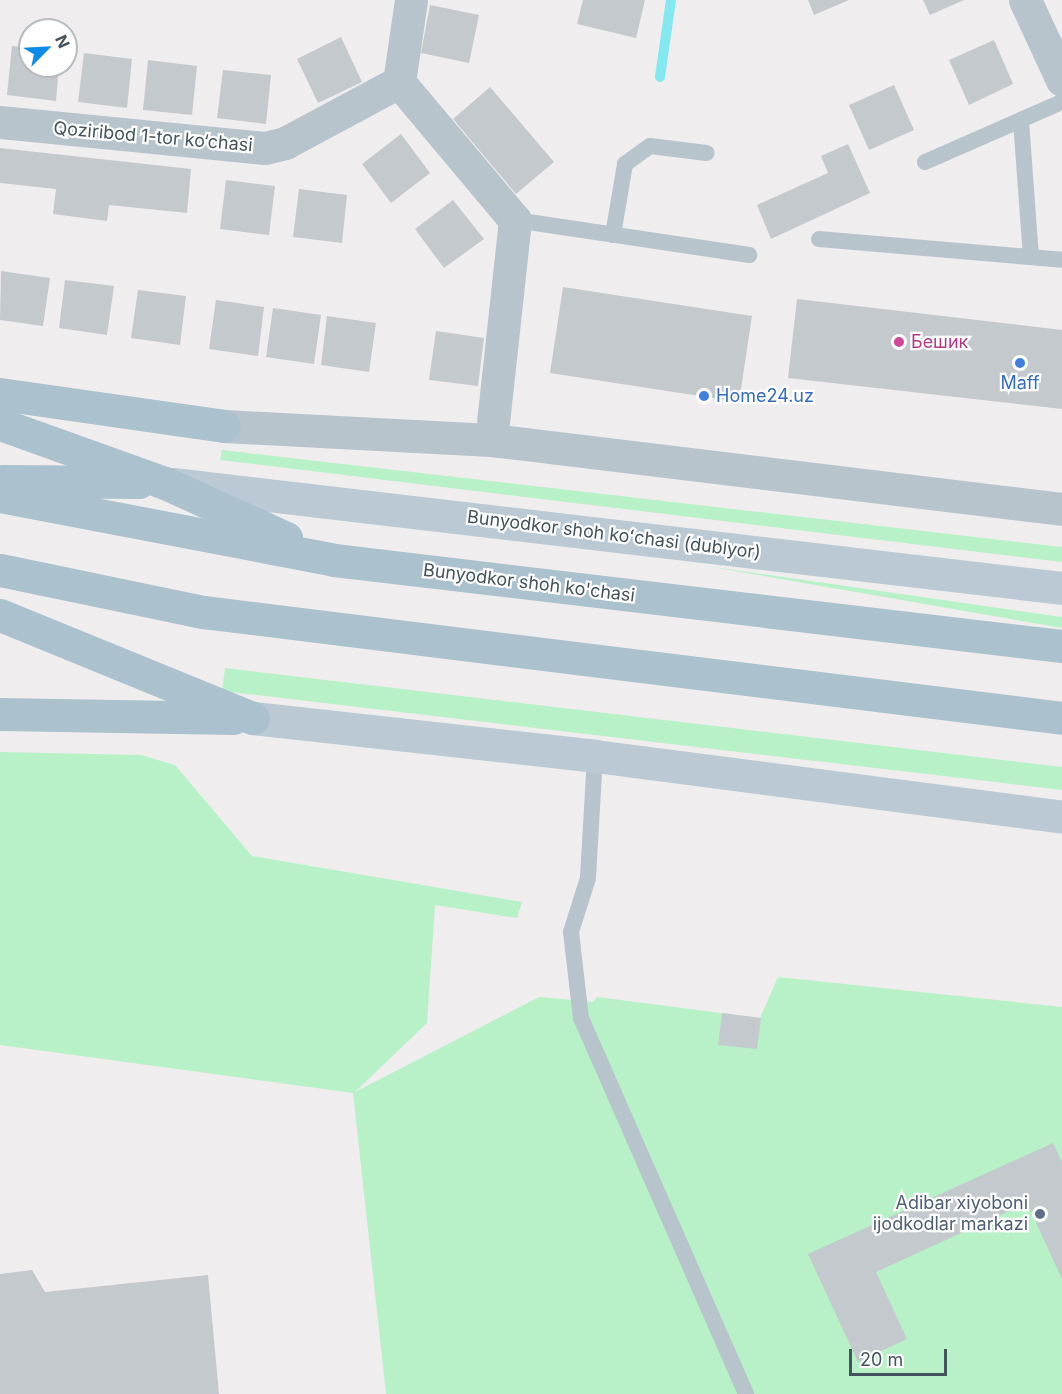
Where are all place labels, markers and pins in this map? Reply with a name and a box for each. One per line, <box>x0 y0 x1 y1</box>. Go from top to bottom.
place label: Бешик <box>911 331 968 353</box>
marker: Бешик <box>892 335 906 349</box>
marker: Maff <box>1013 356 1027 370</box>
place label: Maff <box>1001 372 1039 394</box>
place label: Home24.uz <box>716 385 814 407</box>
marker: Home24.uz <box>697 389 711 403</box>
place label: Adibar xiyoboni ijodkodlar markazi <box>873 1193 1028 1236</box>
marker: Adibar xiyoboni ijodkodlar markazi <box>1033 1207 1047 1221</box>

